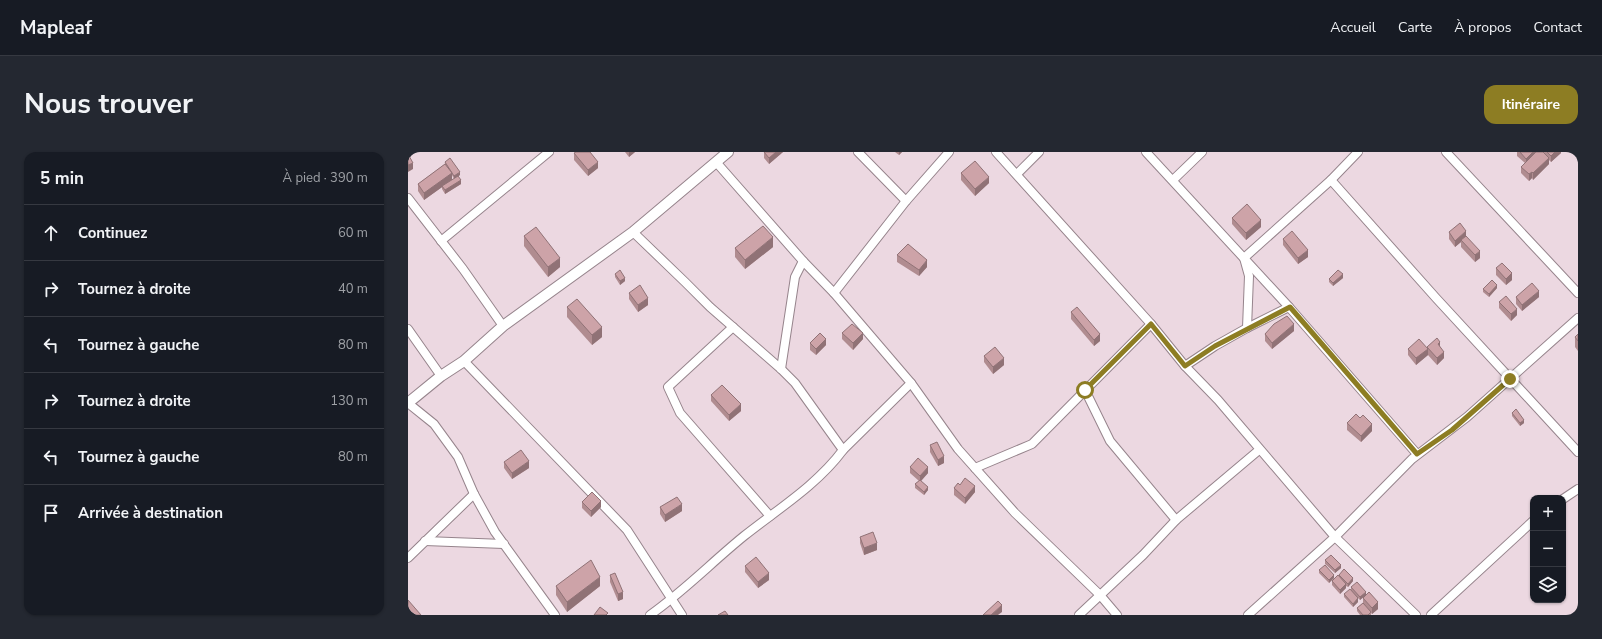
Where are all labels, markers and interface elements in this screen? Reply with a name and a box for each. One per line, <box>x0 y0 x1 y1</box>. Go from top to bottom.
text: Mapleaf <box>20 15 92 41</box>
text: Accueil <box>1330 18 1376 37</box>
text: Carte <box>1398 18 1432 37</box>
text: À propos <box>1454 18 1512 37</box>
text: Contact <box>1534 18 1582 37</box>
text: Nous trouver <box>24 85 193 123</box>
button: Itinéraire <box>1484 85 1578 124</box>
text: 5 min <box>40 167 84 190</box>
text: À pied · 390 m <box>283 169 368 187</box>
icon: ahead <box>40 222 62 244</box>
text: Continuez <box>78 223 147 243</box>
text: 60 m <box>338 224 368 242</box>
icon: right <box>40 278 62 300</box>
text: Tournez à droite <box>78 279 191 299</box>
text: 40 m <box>338 280 368 298</box>
icon: left <box>40 334 62 356</box>
text: Tournez à gauche <box>78 335 200 355</box>
text: 80 m <box>338 336 368 354</box>
route end <box>1501 370 1519 388</box>
route start <box>1076 381 1094 399</box>
icon: right <box>40 390 62 412</box>
text: Tournez à droite <box>78 391 191 411</box>
text: 130 m <box>330 392 368 410</box>
icon: left <box>40 446 62 468</box>
text: Tournez à gauche <box>78 447 200 467</box>
text: 80 m <box>338 448 368 466</box>
map controls <box>1530 495 1566 603</box>
button: + <box>1530 495 1566 531</box>
icon: arrive <box>40 502 62 524</box>
text: Arrivée à destination <box>78 503 223 523</box>
button: − <box>1530 531 1566 567</box>
button: layers <box>1530 567 1566 603</box>

